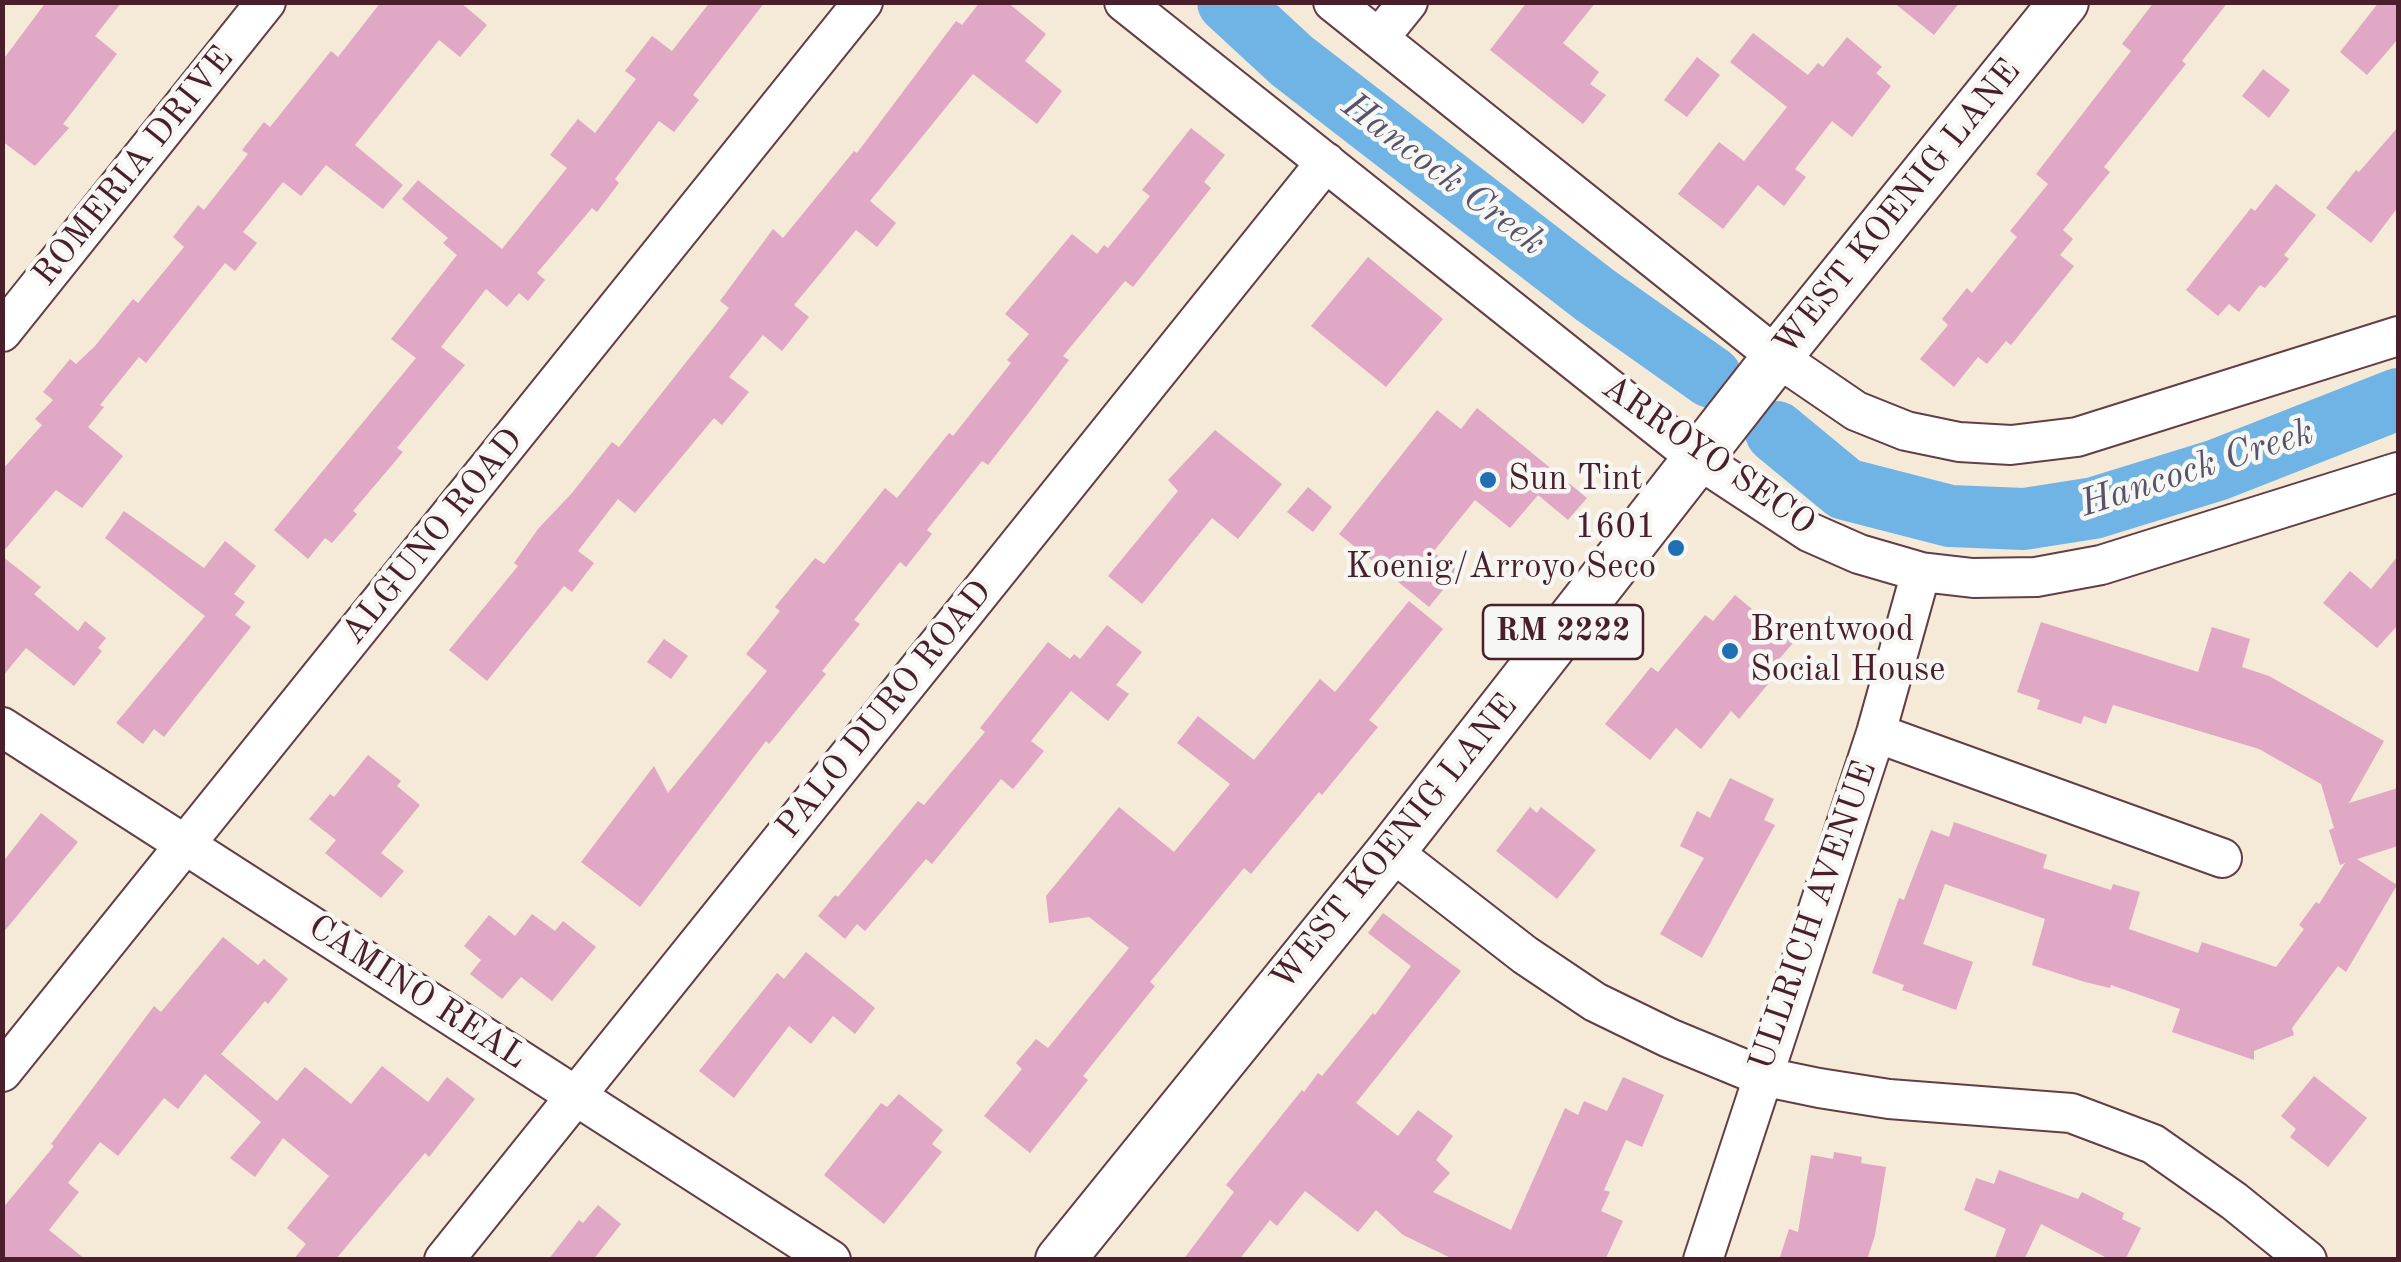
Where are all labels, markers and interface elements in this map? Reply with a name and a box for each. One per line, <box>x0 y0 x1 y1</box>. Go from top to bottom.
street label: ROMERIA DRIVE <box>25 39 243 295</box>
street label: WEST KOENIG LANE <box>1766 51 2030 365</box>
water label: Hancock Creek <box>1332 84 1554 266</box>
street label: ARROYO SECO <box>1593 367 1823 545</box>
water label: Hancock Creek <box>2074 410 2320 528</box>
street label: ALGUNO ROAD <box>333 421 533 653</box>
place label: Sun Tint <box>1508 459 1643 501</box>
marker: Sun Tint <box>1477 469 1499 491</box>
place label: 1601 Koenig/Arroyo Seco <box>1346 507 1656 589</box>
marker: 1601 Koenig/Arroyo Seco <box>1665 537 1687 559</box>
street label: PALO DURO ROAD <box>768 573 1002 847</box>
road number: RM 2222 <box>1483 605 1643 659</box>
place label: Brentwood Social House <box>1750 610 1945 692</box>
marker: Brentwood Social House <box>1719 640 1741 662</box>
street label: WEST KOENIG LANE <box>1263 686 1527 1000</box>
street label: ULLRICH AVENUE <box>1741 756 1887 1076</box>
street label: CAMINO REAL <box>300 907 534 1079</box>

